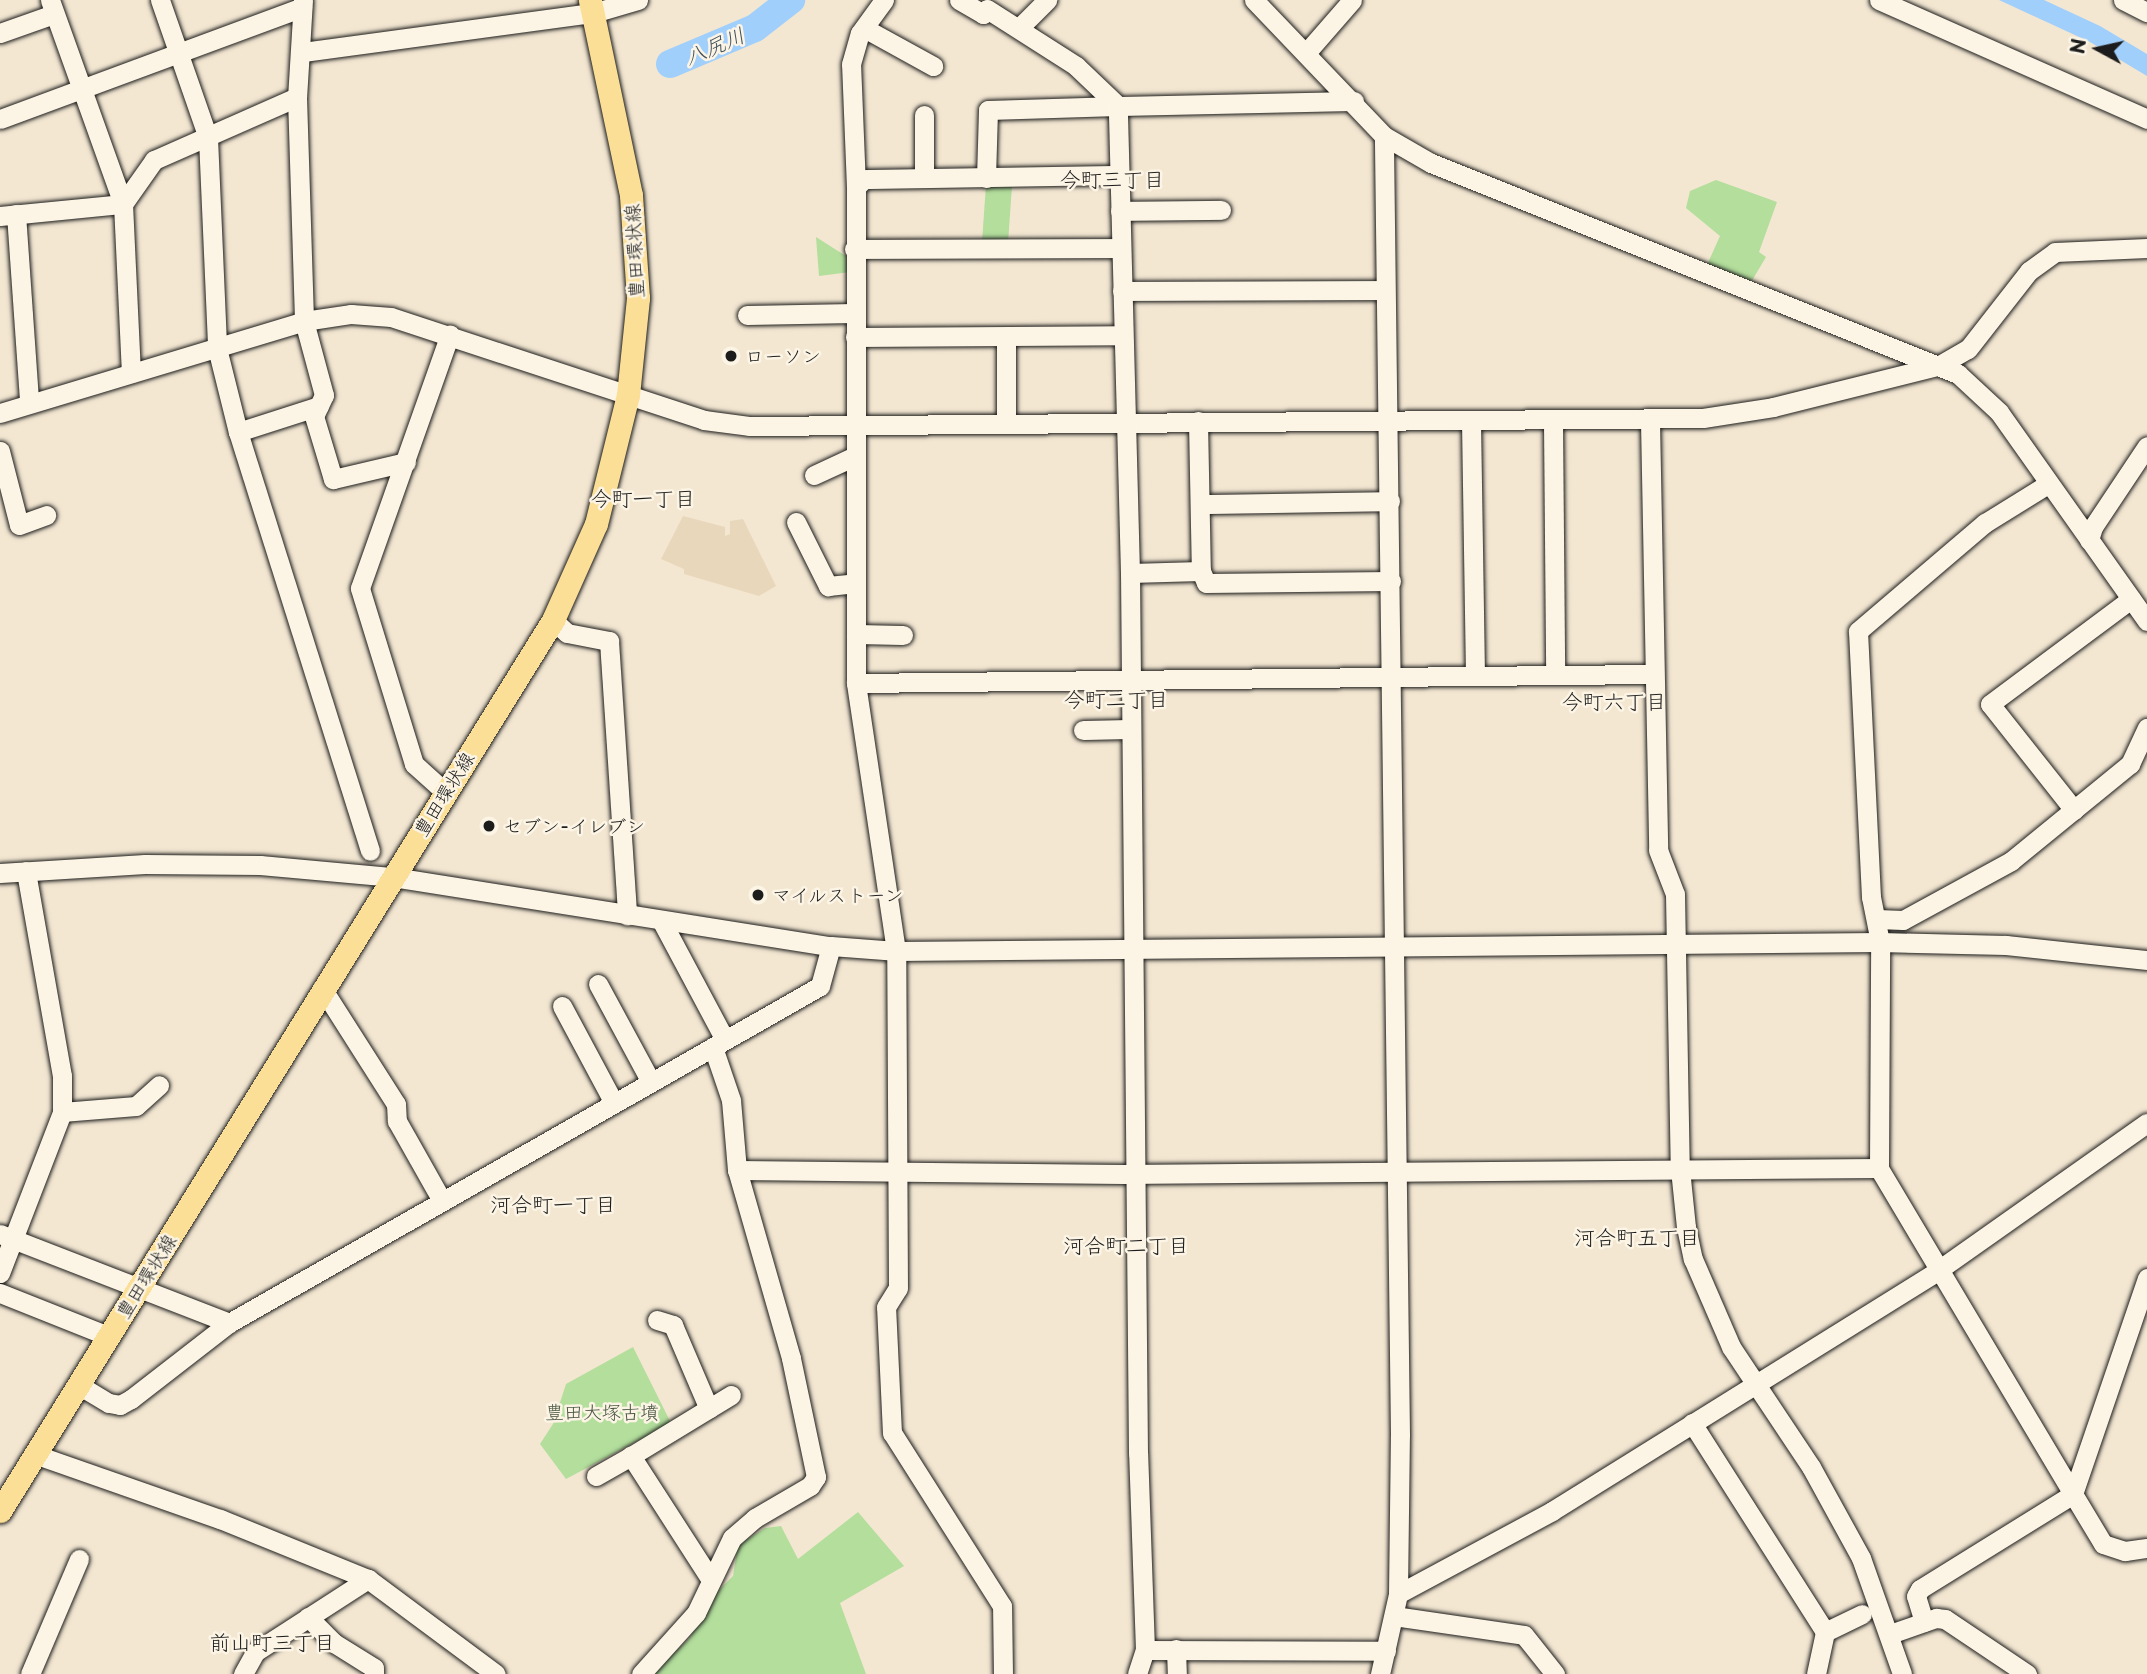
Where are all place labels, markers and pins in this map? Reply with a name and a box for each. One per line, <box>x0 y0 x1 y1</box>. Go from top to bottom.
place label: ローソン <box>745 345 821 367</box>
marker: ローソン <box>723 348 739 364</box>
place label: セブン-イレブン <box>503 815 645 837</box>
marker: セブン-イレブン <box>481 818 497 834</box>
place label: マイルストーン <box>772 884 905 906</box>
marker: マイルストーン <box>750 887 766 903</box>

